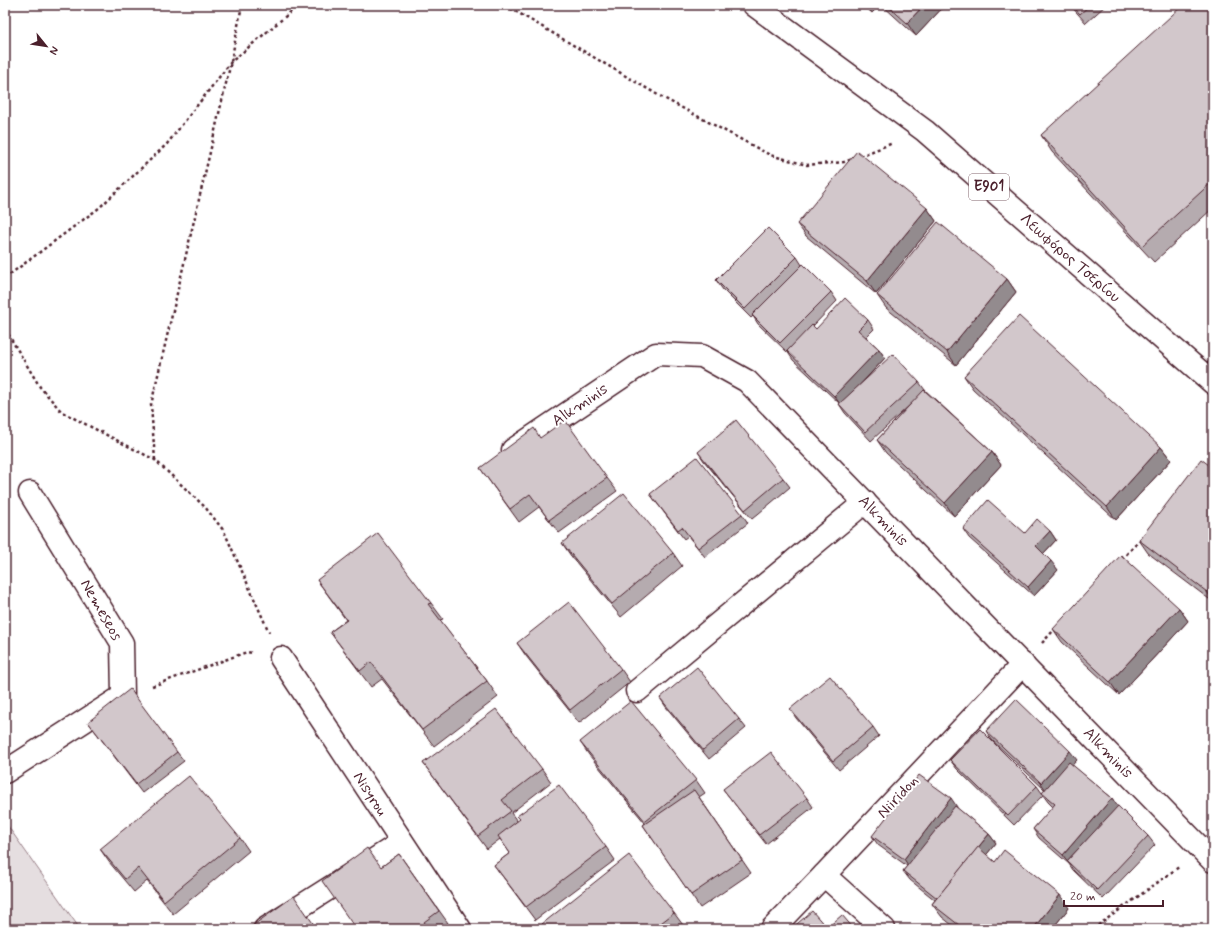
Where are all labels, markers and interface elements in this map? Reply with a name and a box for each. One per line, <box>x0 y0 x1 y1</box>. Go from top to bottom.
north arrow <box>26 26 66 66</box>
text: N <box>46 44 62 57</box>
road number: E901 <box>969 174 1009 200</box>
street label: Λεωφόρος Τσερίου <box>1015 208 1125 308</box>
street label: Alkminis <box>548 379 612 431</box>
street label: Alkminis <box>853 491 913 551</box>
street label: Nemeseos <box>75 575 127 645</box>
street label: Alkminis <box>1078 723 1138 783</box>
street label: Nisyrou <box>348 768 392 820</box>
street label: Niiridon <box>873 771 923 823</box>
scale bar <box>1064 882 1163 908</box>
text: 20 m <box>1070 889 1096 905</box>

